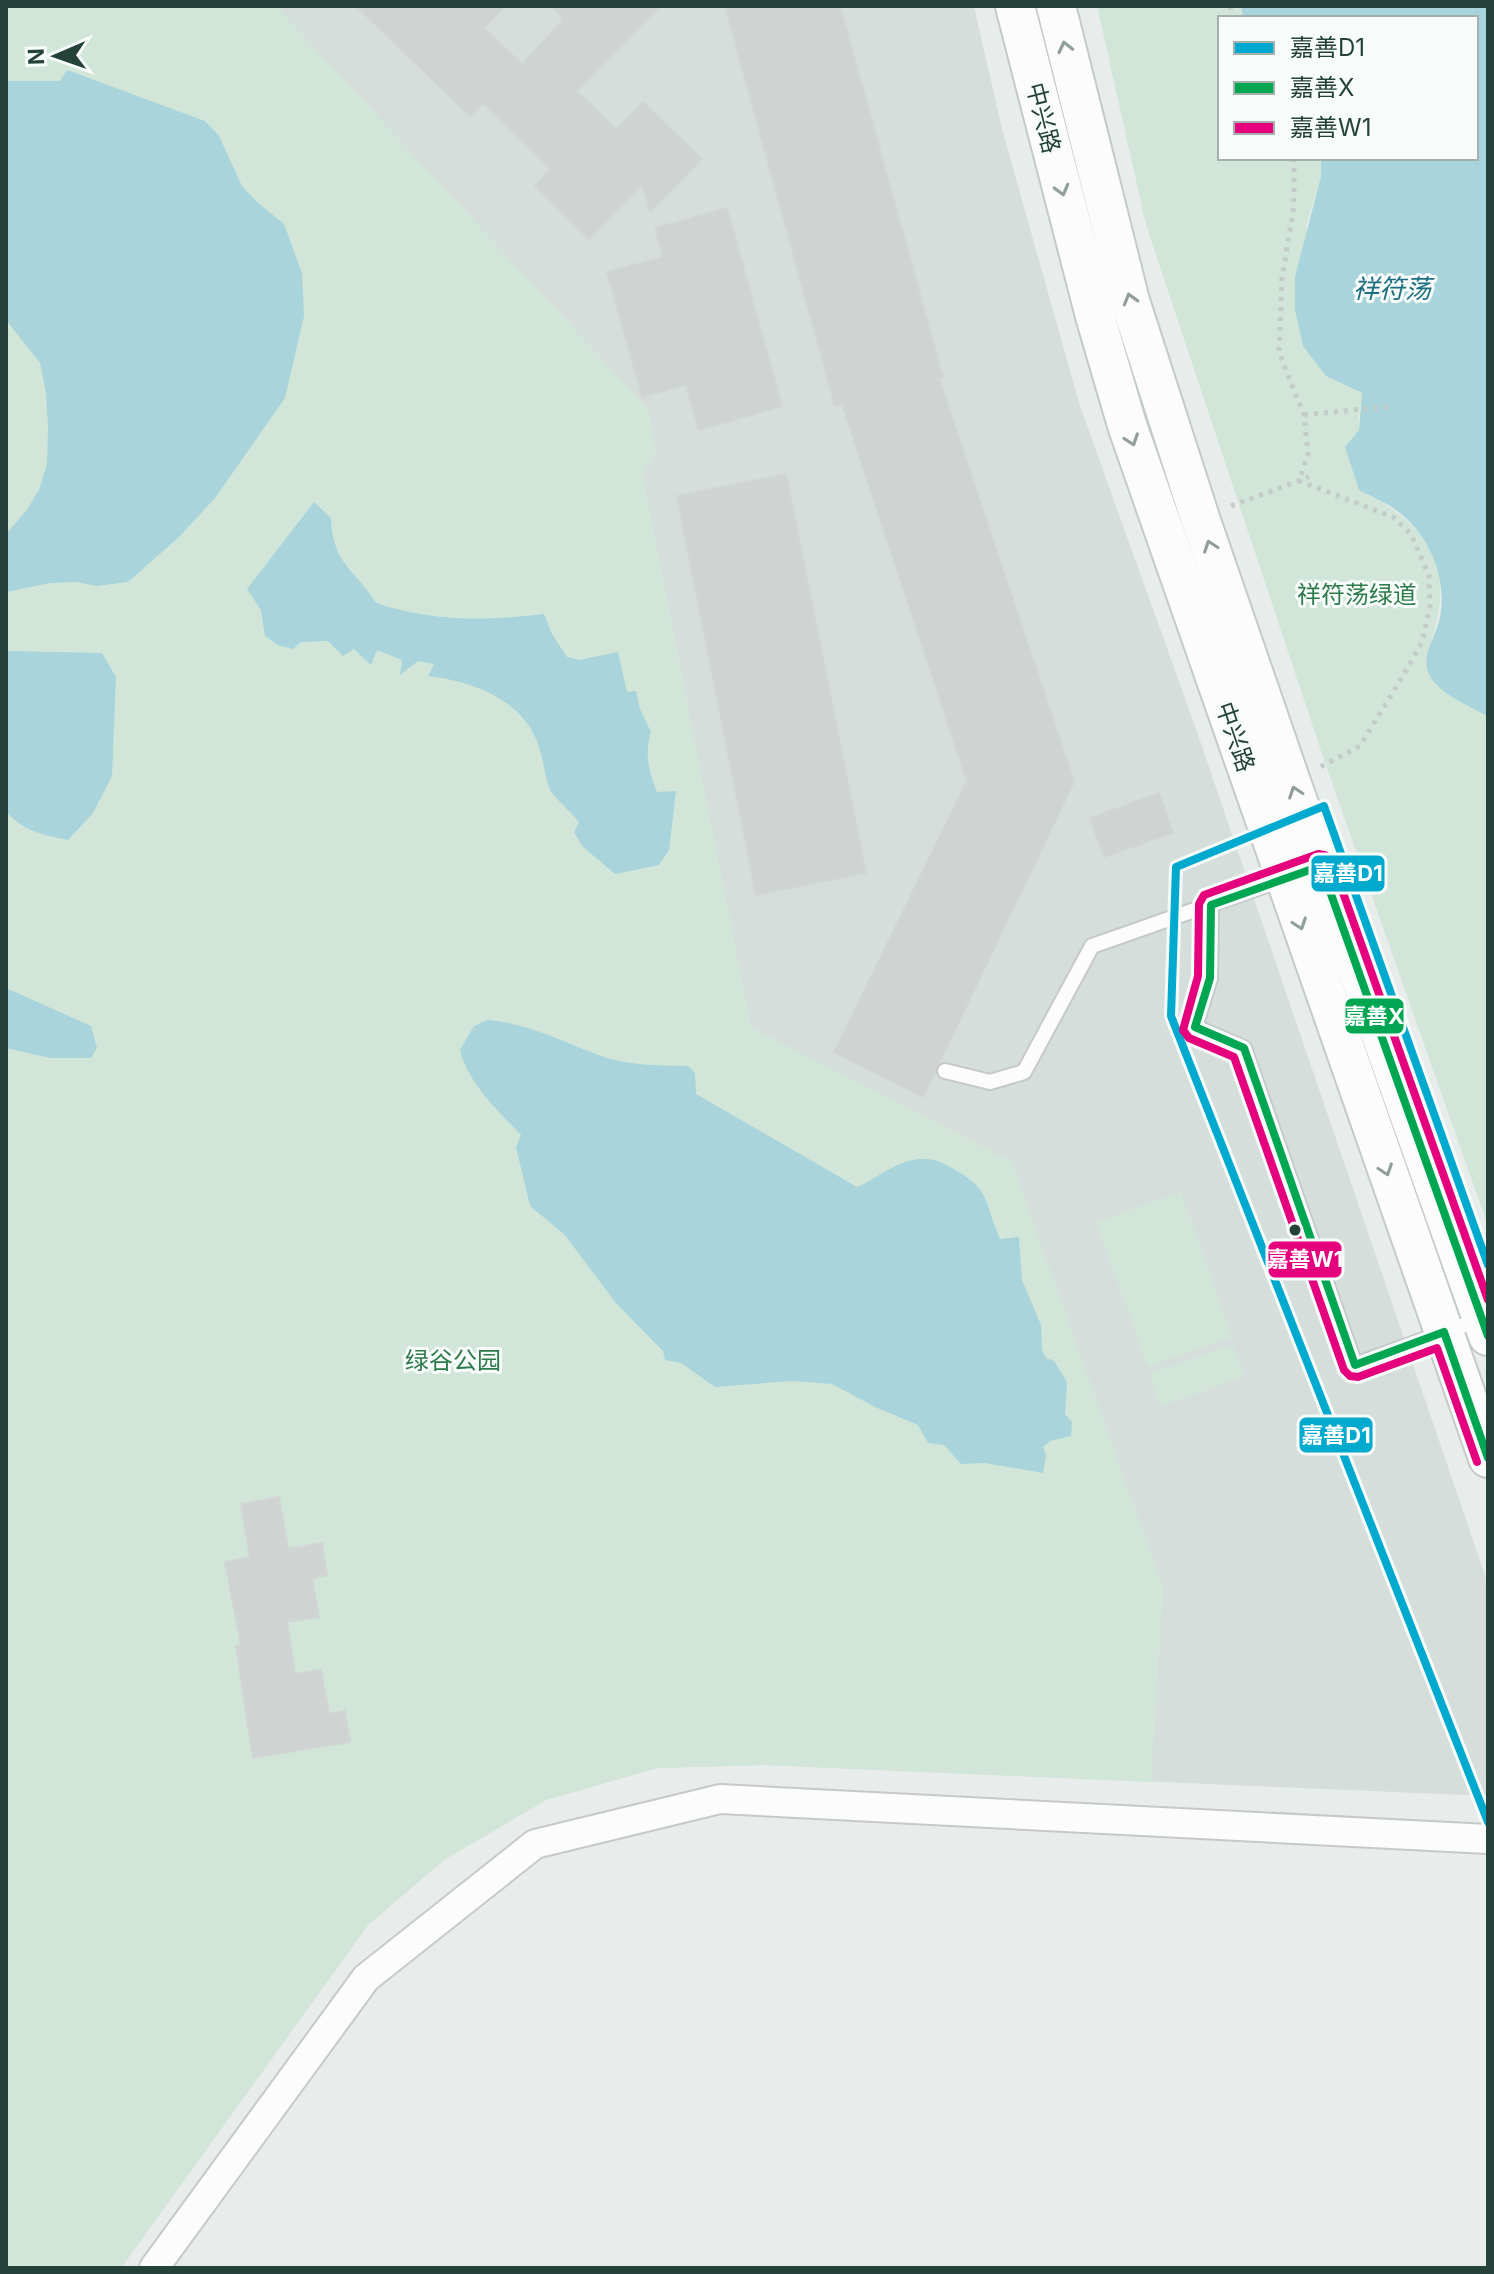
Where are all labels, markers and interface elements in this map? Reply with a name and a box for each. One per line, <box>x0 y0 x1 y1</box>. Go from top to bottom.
north arrow <box>16 16 96 96</box>
legend <box>1218 16 1478 160</box>
text: 嘉善D1 <box>1290 33 1365 62</box>
one-way arrow <box>1058 41 1075 55</box>
text: N <box>23 48 49 66</box>
text: 嘉善X <box>1290 73 1354 102</box>
street label: 中兴路 <box>1021 79 1066 156</box>
text: 嘉善W1 <box>1290 113 1371 142</box>
one-way arrow <box>1052 183 1069 197</box>
water label: 祥符荡 <box>1353 273 1435 304</box>
one-way arrow <box>1123 293 1140 306</box>
one-way arrow <box>1123 433 1139 447</box>
one-way arrow <box>1204 540 1220 554</box>
park label: 祥符荡绿道 <box>1297 580 1417 609</box>
street label: 中兴路 <box>1210 698 1261 776</box>
one-way arrow <box>1288 786 1304 800</box>
line badge: 嘉善D1 <box>1310 854 1386 893</box>
text: 嘉善D1 <box>1313 860 1383 886</box>
one-way arrow <box>1290 917 1306 931</box>
line badge: 嘉善X <box>1344 997 1405 1035</box>
text: 嘉善X <box>1344 1003 1404 1029</box>
one-way arrow <box>1377 1162 1393 1176</box>
unlabelled marker <box>1287 1222 1303 1238</box>
line badge: 嘉善W1 <box>1267 1240 1343 1279</box>
text: 嘉善W1 <box>1267 1246 1343 1272</box>
park label: 绿谷公园 <box>405 1346 501 1375</box>
line badge: 嘉善D1 <box>1298 1416 1374 1454</box>
text: 嘉善D1 <box>1301 1422 1371 1448</box>

